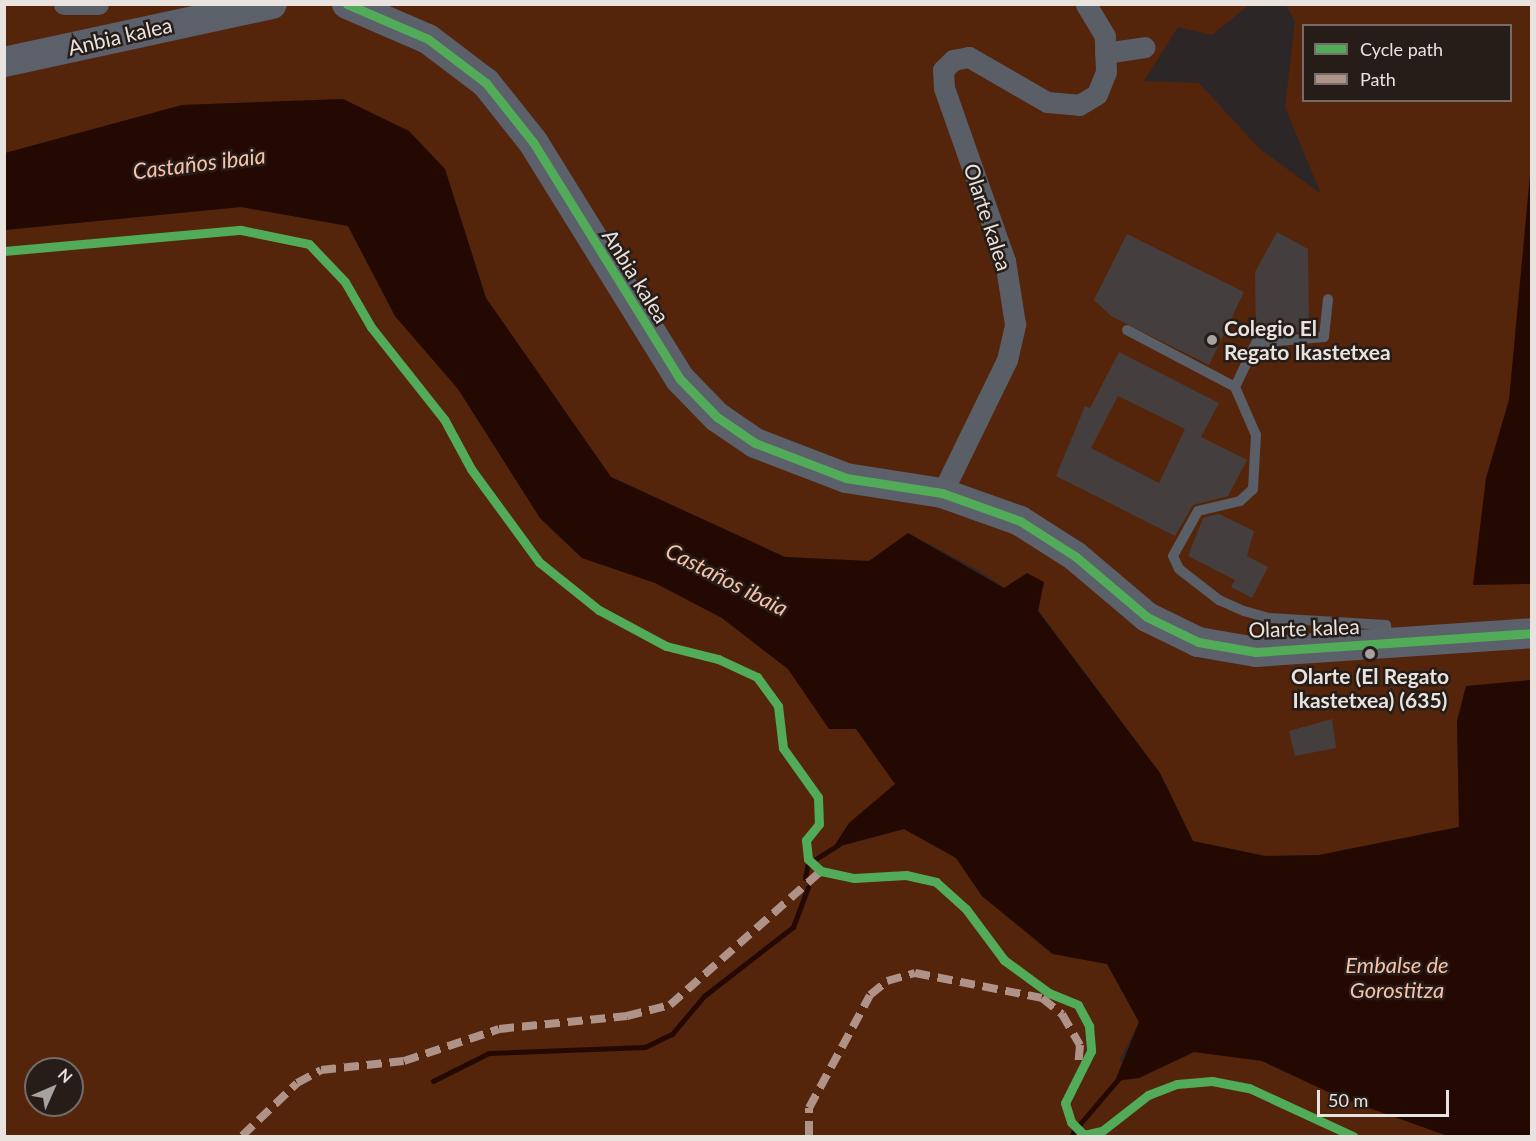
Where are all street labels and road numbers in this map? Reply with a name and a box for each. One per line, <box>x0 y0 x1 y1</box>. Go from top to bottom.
street label: Anbia kalea <box>65 12 175 60</box>
street label: Olarte kalea <box>959 160 1017 274</box>
street label: Anbia kalea <box>597 224 675 328</box>
street label: Olarte kalea <box>1248 613 1360 643</box>

